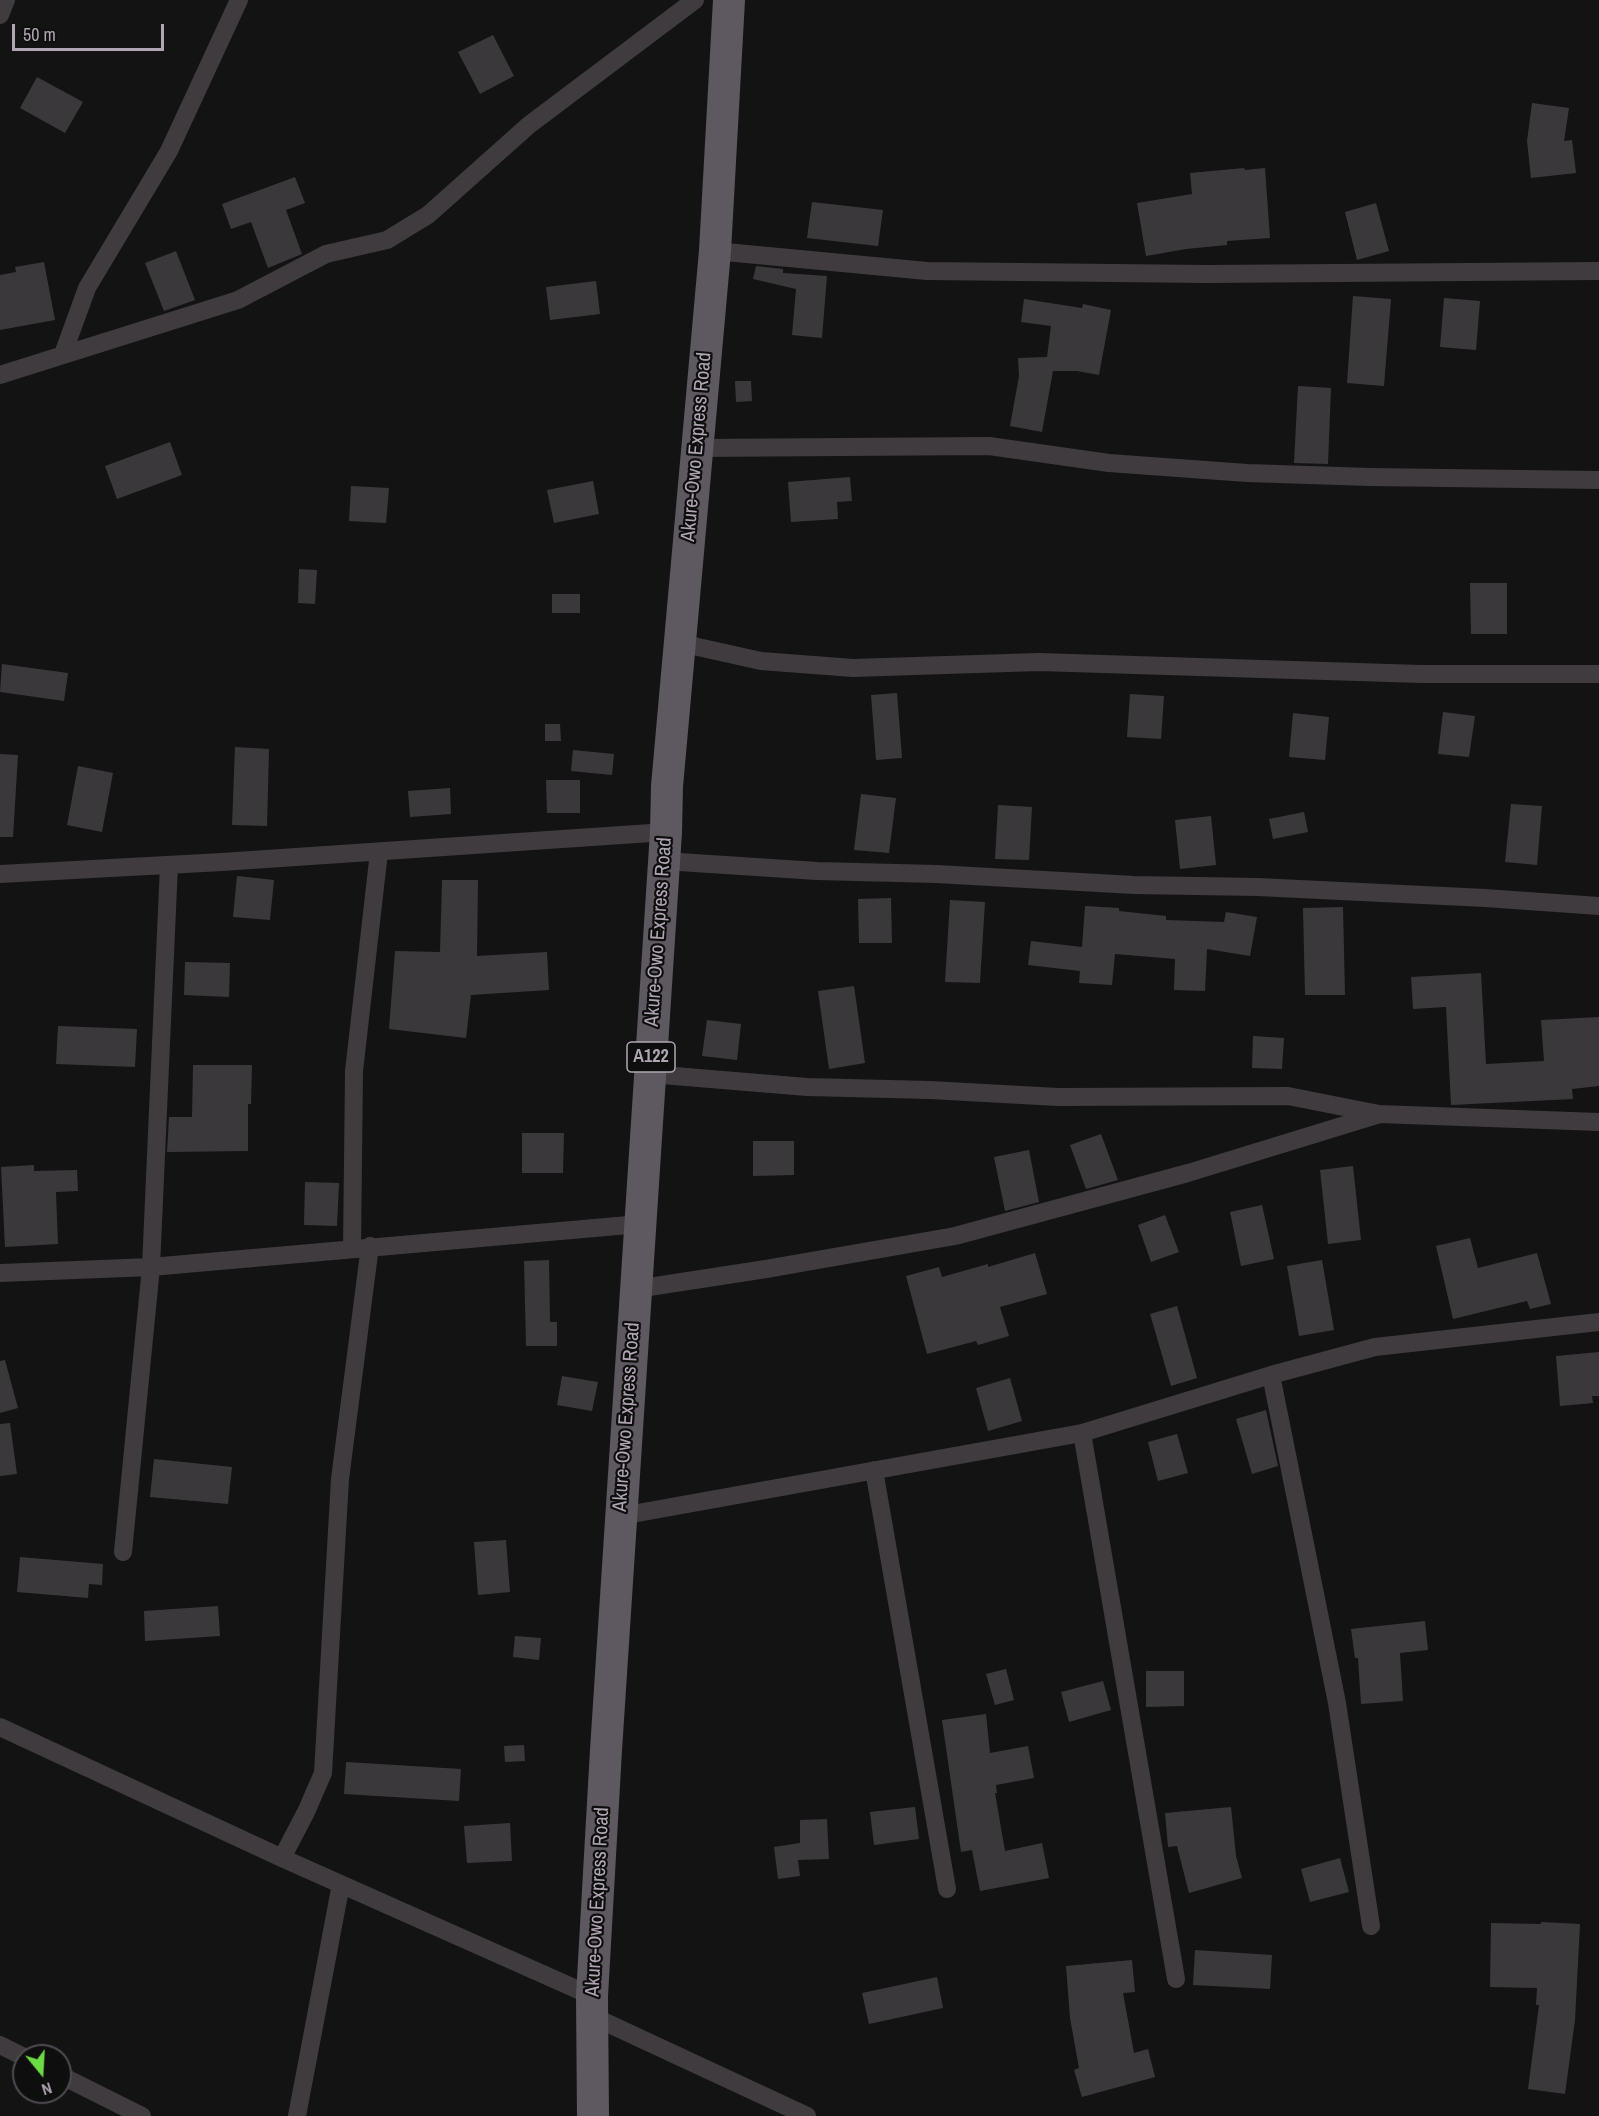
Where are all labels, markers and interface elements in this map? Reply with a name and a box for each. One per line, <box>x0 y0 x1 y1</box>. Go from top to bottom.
scale bar <box>15 12 166 50</box>
text: 50 m <box>23 22 56 47</box>
street label: Akure-Owo Express Road <box>677 352 717 542</box>
street label: Akure-Owo Express Road <box>640 837 678 1027</box>
road number: A122 <box>627 1042 675 1072</box>
street label: Akure-Owo Express Road <box>608 1322 646 1512</box>
street label: Akure-Owo Express Road <box>581 1807 615 1997</box>
north arrow <box>12 2044 72 2104</box>
text: N <box>39 2077 55 2101</box>

